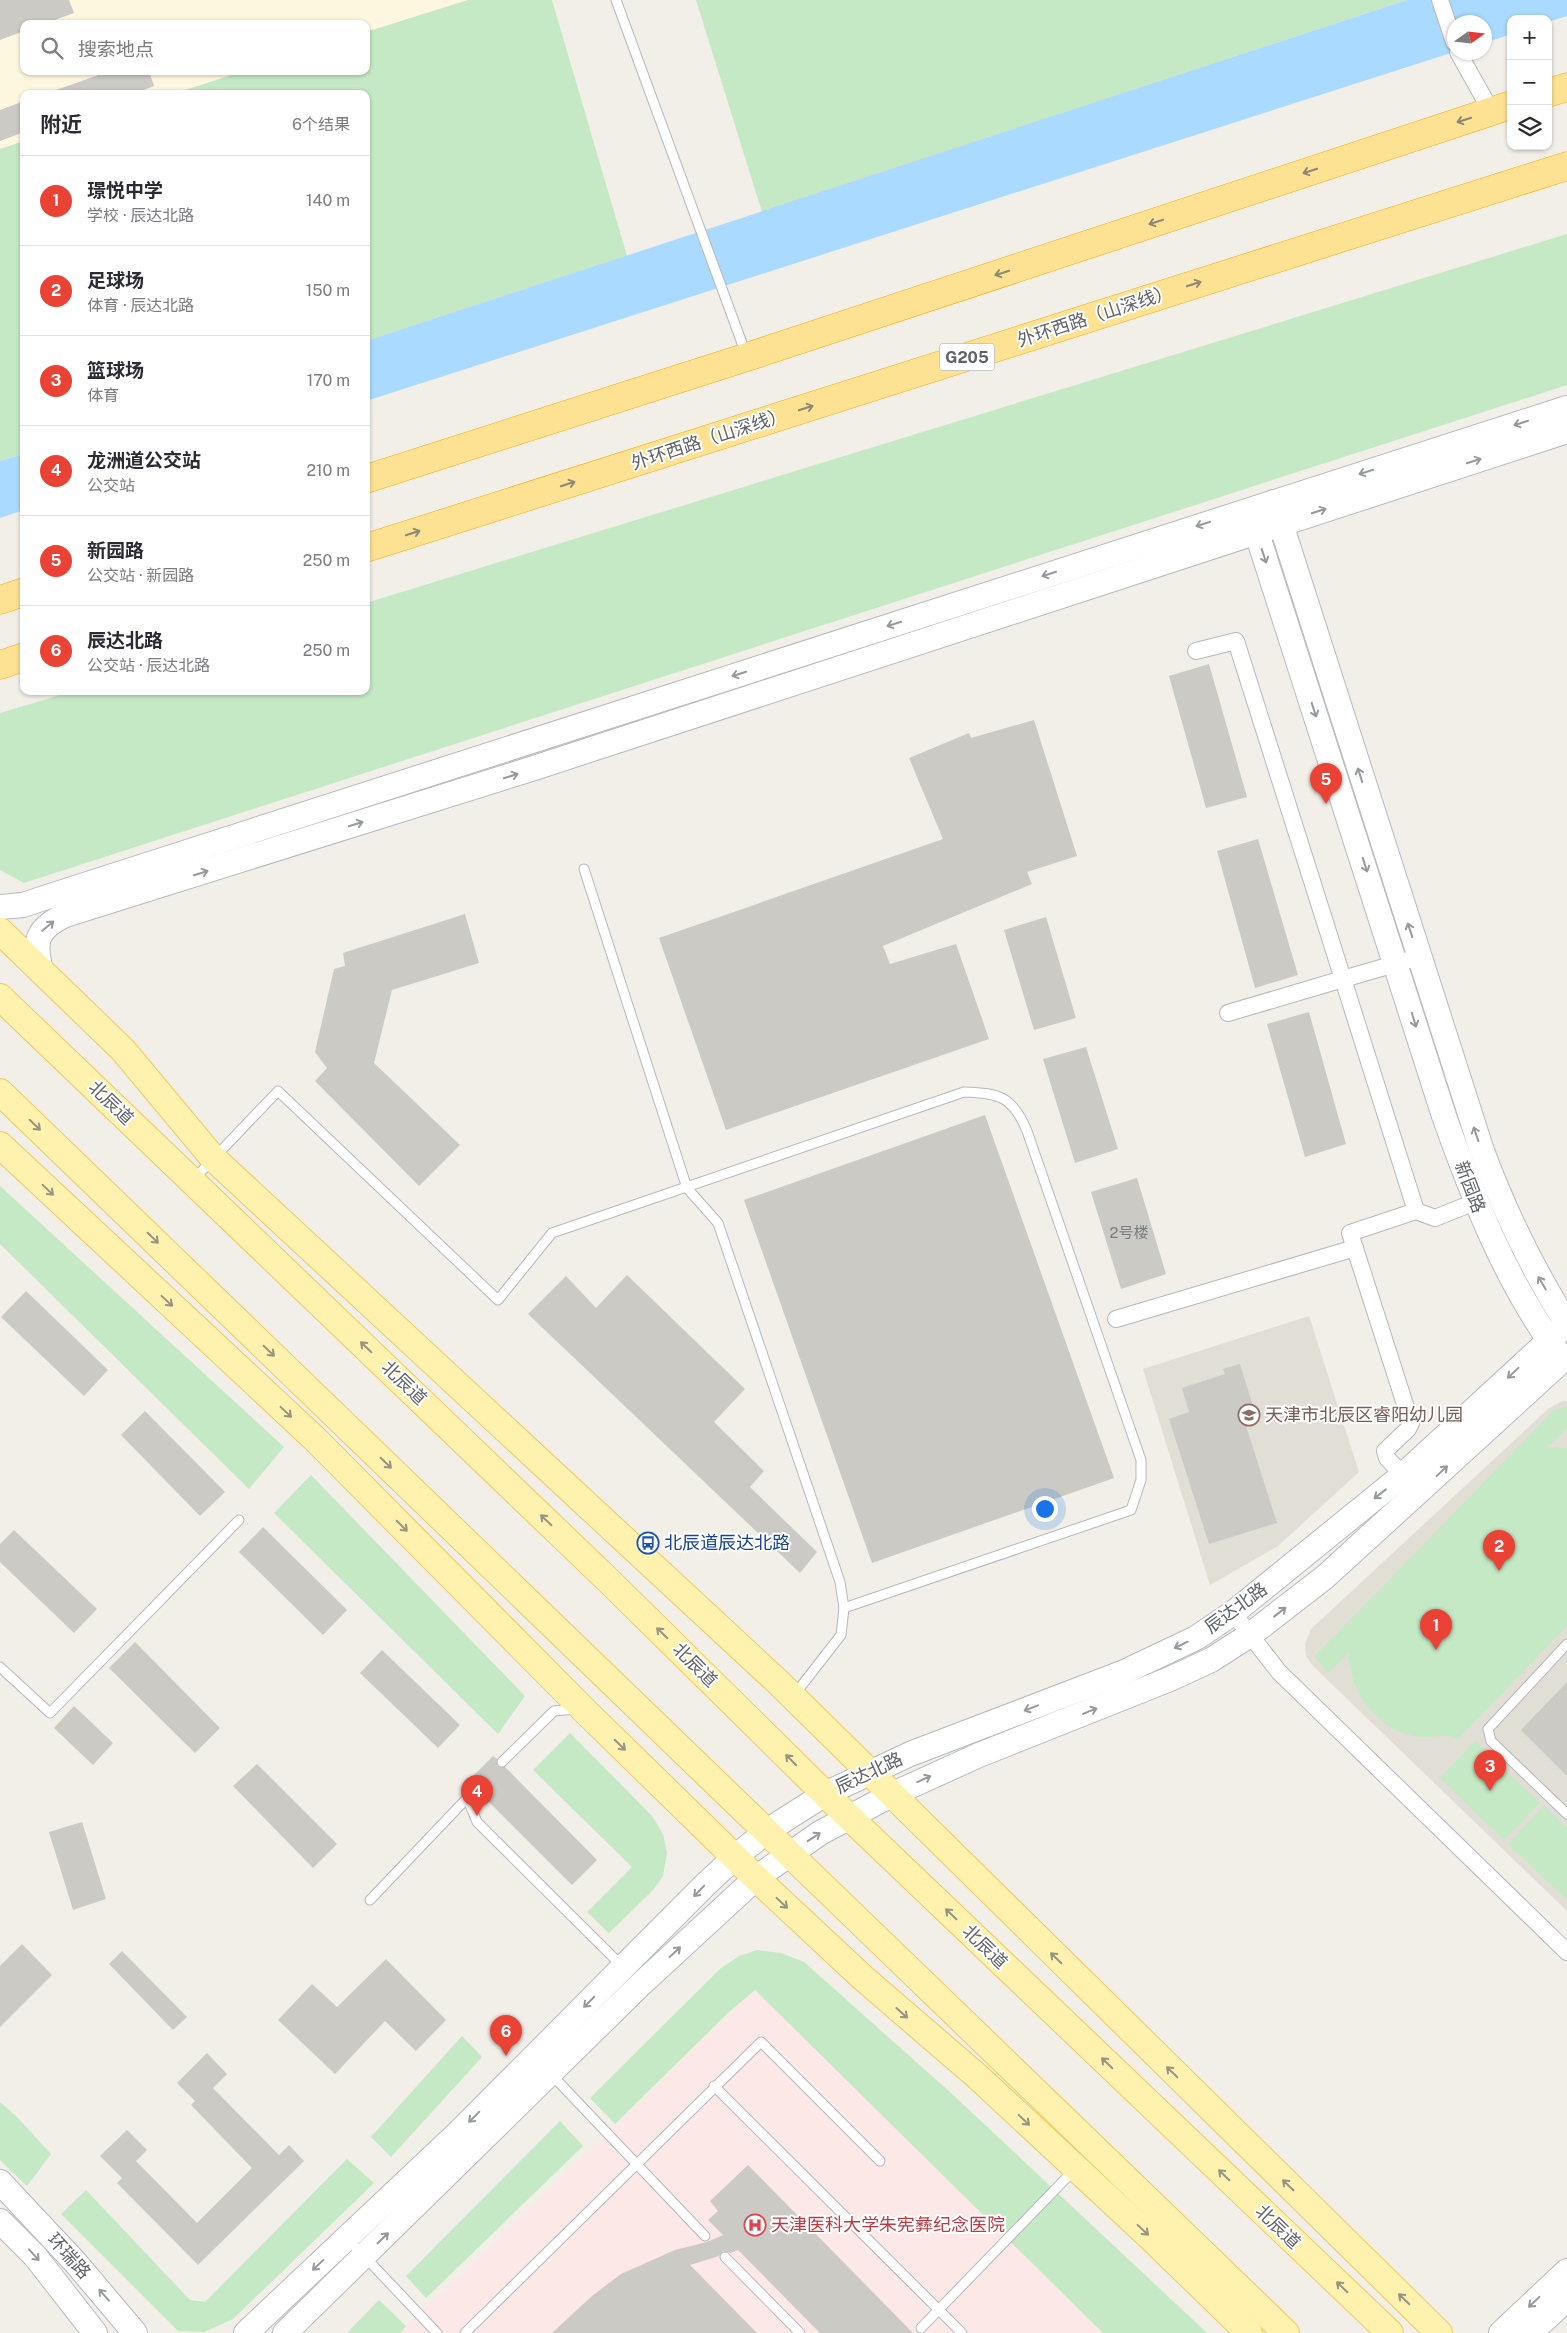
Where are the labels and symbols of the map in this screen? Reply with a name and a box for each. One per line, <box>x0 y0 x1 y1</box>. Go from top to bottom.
north arrow <box>1447 15 1492 60</box>
one-way arrow <box>1457 115 1473 125</box>
one-way arrow <box>1302 166 1318 176</box>
one-way arrow <box>1149 218 1164 227</box>
one-way arrow <box>994 269 1010 278</box>
one-way arrow <box>1186 279 1202 289</box>
street label: 外环西路（山深线） <box>1015 281 1175 351</box>
road number: G205 <box>940 344 994 371</box>
one-way arrow <box>797 403 813 412</box>
street label: 外环西路（山深线） <box>629 404 789 474</box>
one-way arrow <box>1513 418 1529 428</box>
one-way arrow <box>1466 456 1482 466</box>
one-way arrow <box>1358 468 1374 478</box>
one-way arrow <box>559 479 575 488</box>
one-way arrow <box>1311 506 1327 516</box>
one-way arrow <box>1196 520 1212 530</box>
one-way arrow <box>404 528 420 538</box>
one-way arrow <box>1260 548 1269 563</box>
one-way arrow <box>1041 570 1057 579</box>
one-way arrow <box>887 620 902 629</box>
one-way arrow <box>732 670 748 679</box>
one-way arrow <box>1310 702 1320 718</box>
pin: 5 <box>1310 763 1342 804</box>
one-way arrow <box>1355 767 1365 783</box>
one-way arrow <box>503 770 519 780</box>
one-way arrow <box>348 819 364 829</box>
one-way arrow <box>1360 857 1370 873</box>
one-way arrow <box>193 867 209 877</box>
one-way arrow <box>42 921 55 932</box>
one-way arrow <box>1405 923 1414 938</box>
one-way arrow <box>1410 1011 1420 1027</box>
street label: 北辰道 <box>85 1076 138 1129</box>
one-way arrow <box>29 1119 42 1131</box>
one-way arrow <box>1471 1127 1481 1143</box>
street label: 新园路 <box>1451 1158 1490 1216</box>
one-way arrow <box>42 1185 55 1196</box>
house number: 2号楼 <box>1110 1224 1148 1241</box>
one-way arrow <box>146 1232 159 1244</box>
one-way arrow <box>1536 1276 1546 1290</box>
one-way arrow <box>161 1295 174 1307</box>
one-way arrow <box>359 1341 372 1353</box>
one-way arrow <box>263 1344 275 1356</box>
street label: 北辰道 <box>378 1356 431 1409</box>
one-way arrow <box>1506 1367 1519 1379</box>
school or university icon: 天津市北辰区睿阳幼儿园 <box>1237 1403 1261 1427</box>
place label: 天津市北辰区睿阳幼儿园 <box>1265 1404 1463 1425</box>
one-way arrow <box>280 1406 293 1418</box>
one-way arrow <box>380 1457 392 1469</box>
one-way arrow <box>1435 1465 1448 1477</box>
one-way arrow <box>1373 1488 1386 1499</box>
your location <box>1032 1496 1058 1522</box>
one-way arrow <box>540 1514 552 1526</box>
one-way arrow <box>395 1520 407 1532</box>
pin: 2 <box>1483 1530 1515 1571</box>
bus stop icon: 北辰道辰达北路 <box>636 1531 660 1555</box>
place label: 北辰道辰达北路 <box>664 1532 790 1553</box>
street label: 辰达北路 <box>1200 1578 1271 1637</box>
one-way arrow <box>1273 1607 1286 1618</box>
pin: 1 <box>1420 1609 1452 1650</box>
one-way arrow <box>657 1628 669 1640</box>
street label: 北辰道 <box>669 1638 722 1691</box>
one-way arrow <box>1174 1641 1189 1650</box>
one-way arrow <box>1024 1704 1039 1713</box>
one-way arrow <box>1082 1706 1098 1715</box>
one-way arrow <box>613 1739 626 1751</box>
street label: 辰达北路 <box>832 1748 906 1797</box>
pin: 3 <box>1474 1750 1506 1791</box>
one-way arrow <box>784 1754 797 1766</box>
one-way arrow <box>916 1774 931 1784</box>
pin: 4 <box>461 1775 493 1816</box>
one-way arrow <box>806 1832 820 1842</box>
one-way arrow <box>694 1884 706 1896</box>
one-way arrow <box>776 1897 789 1909</box>
one-way arrow <box>945 1908 958 1920</box>
street label: 北辰道 <box>959 1920 1012 1973</box>
one-way arrow <box>669 1946 682 1958</box>
one-way arrow <box>1049 1952 1062 1964</box>
one-way arrow <box>583 1996 595 2009</box>
one-way arrow <box>895 2007 908 2019</box>
pin: 6 <box>490 2015 522 2056</box>
one-way arrow <box>1100 2057 1113 2069</box>
one-way arrow <box>1166 2065 1178 2078</box>
one-way arrow <box>467 2111 480 2123</box>
one-way arrow <box>1018 2114 1030 2126</box>
one-way arrow <box>1218 2169 1231 2181</box>
one-way arrow <box>1282 2179 1294 2191</box>
street label: 北辰道 <box>1252 2200 1305 2253</box>
hospital icon: 天津医科大学朱宪彝纪念医院 <box>743 2213 767 2237</box>
place label: 天津医科大学朱宪彝纪念医院 <box>771 2214 1005 2235</box>
one-way arrow <box>1137 2224 1150 2236</box>
street label: 环瑞路 <box>44 2229 95 2283</box>
one-way arrow <box>376 2232 389 2244</box>
one-way arrow <box>28 2249 40 2262</box>
one-way arrow <box>311 2259 324 2271</box>
one-way arrow <box>1336 2281 1348 2293</box>
one-way arrow <box>98 2289 109 2302</box>
one-way arrow <box>1398 2293 1410 2305</box>
one-way arrow <box>1528 2296 1540 2308</box>

